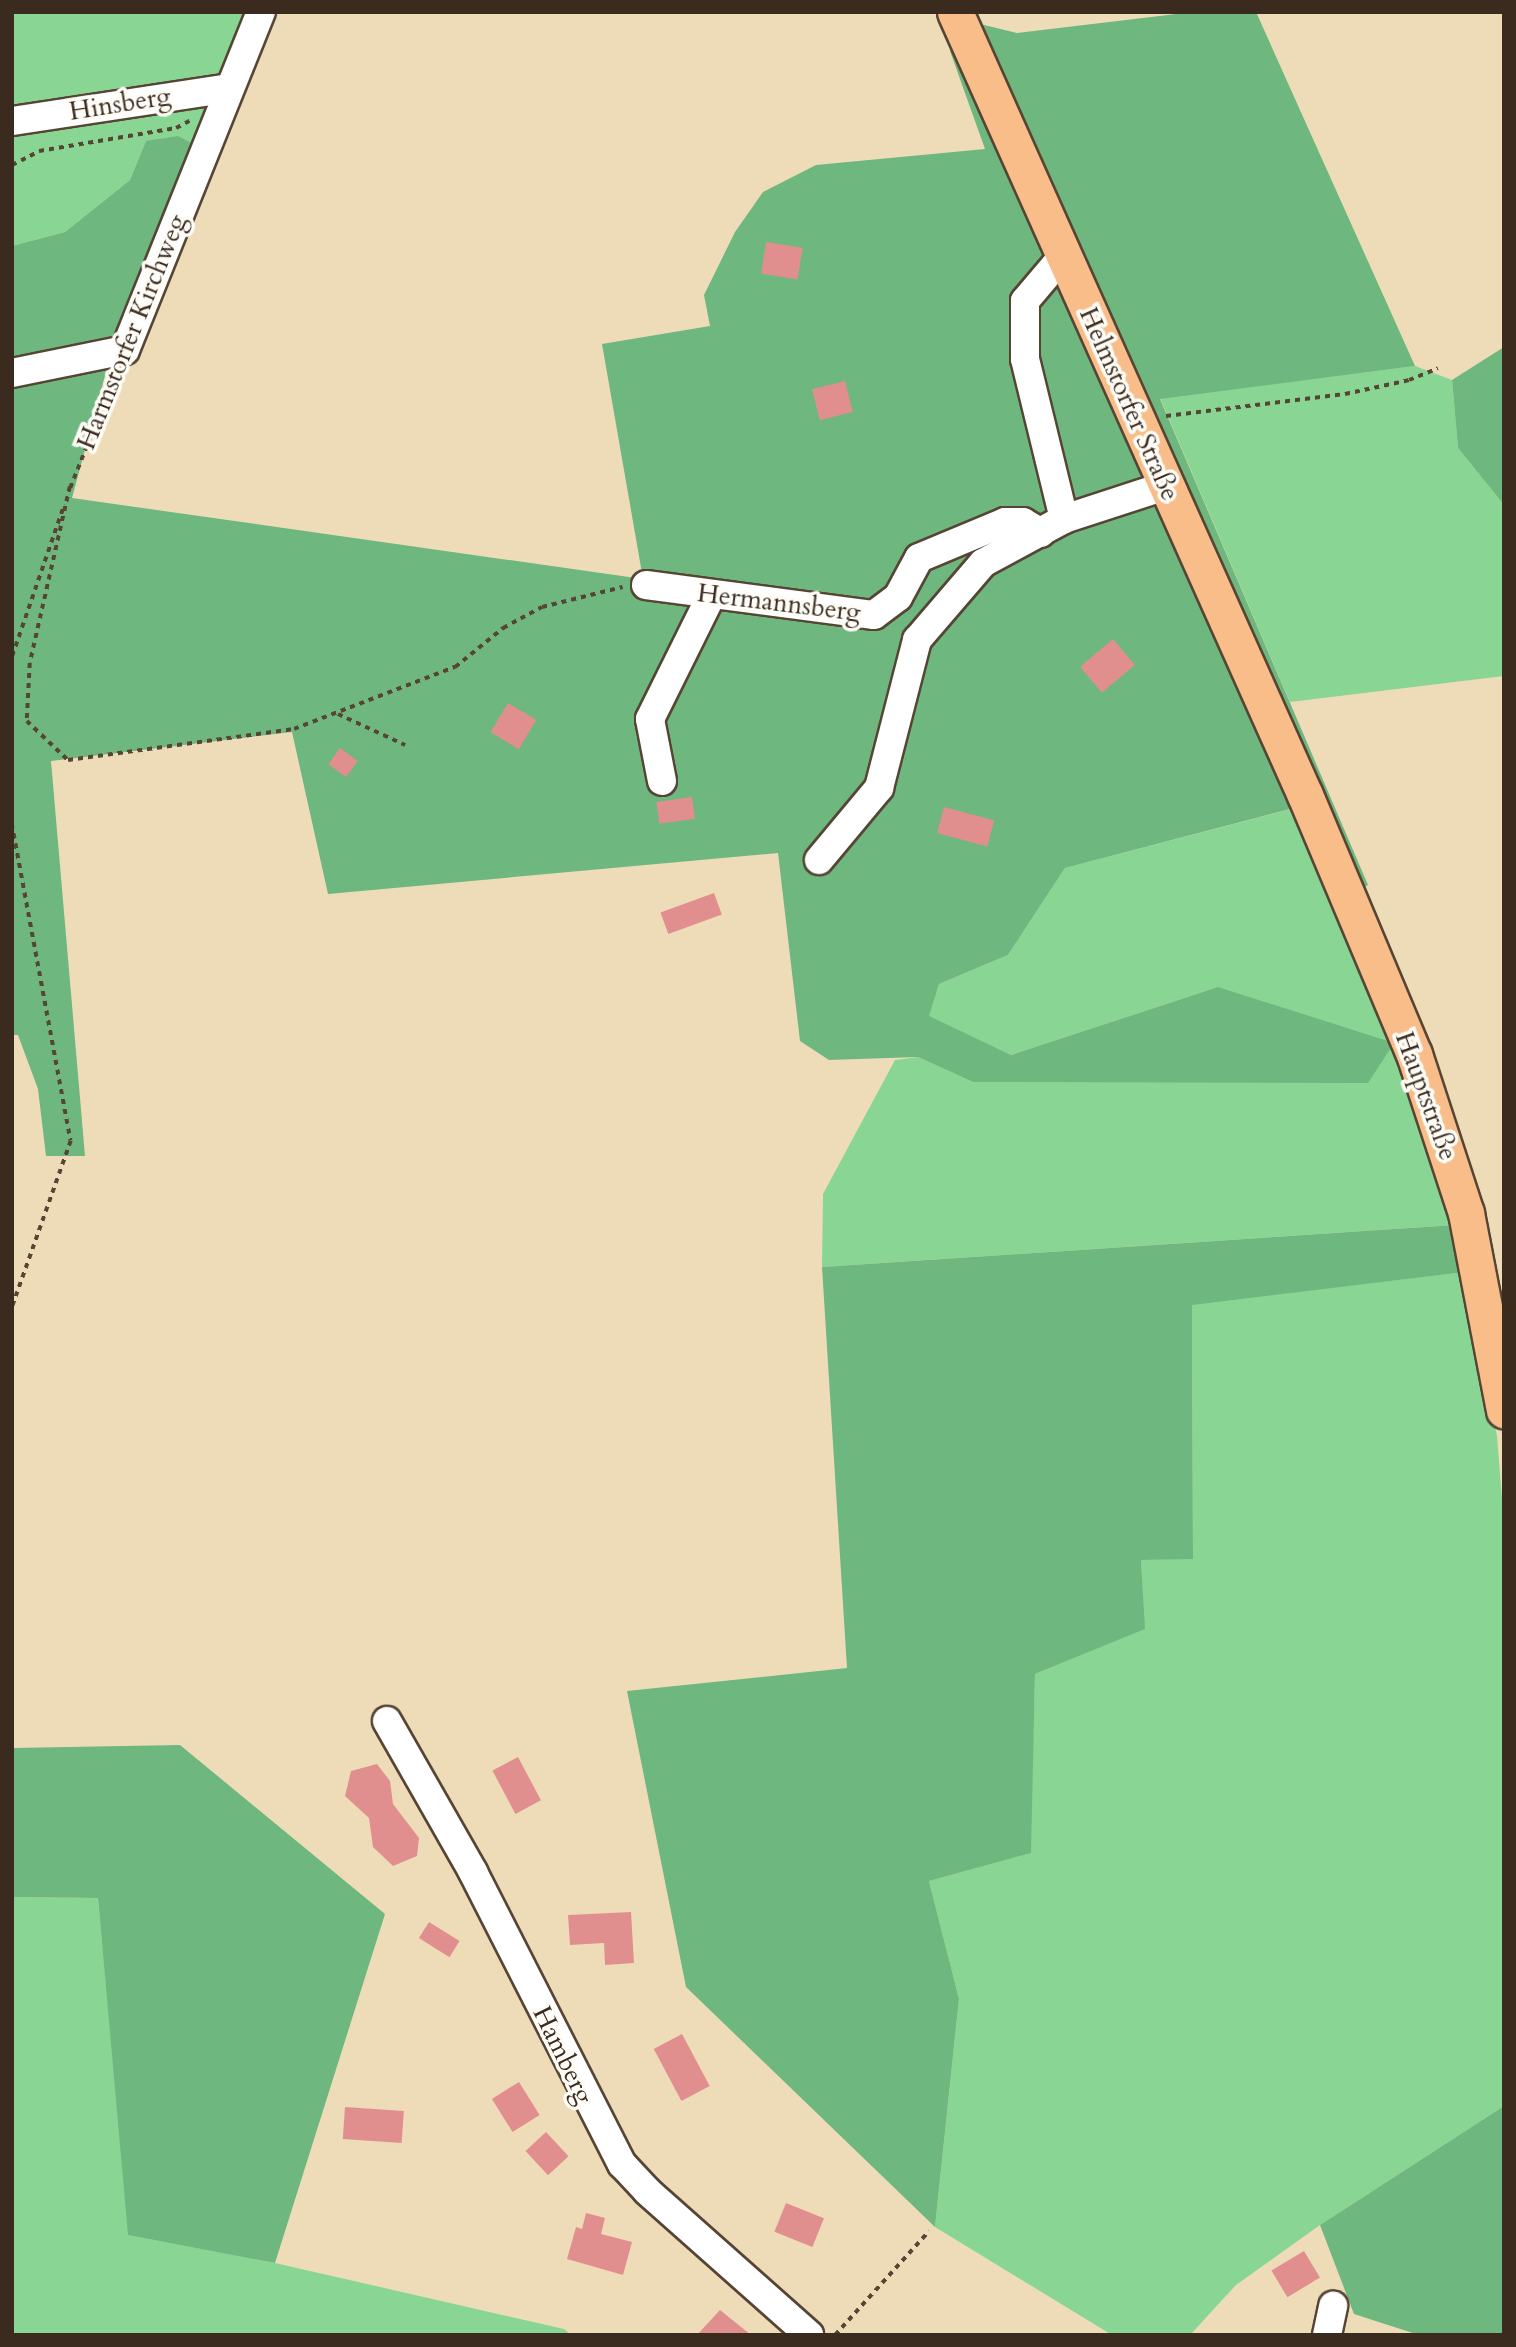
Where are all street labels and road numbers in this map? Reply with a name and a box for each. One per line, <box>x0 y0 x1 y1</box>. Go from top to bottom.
street label: Hinsberg <box>67 81 173 127</box>
street label: Harmstorfer Kirchweg <box>71 210 193 454</box>
street label: Helmstorfer Straße <box>1072 303 1186 505</box>
street label: Hermannsberg <box>696 578 862 628</box>
street label: Hauptstraße <box>1388 1028 1464 1164</box>
street label: Hamberg <box>526 2001 600 2109</box>

